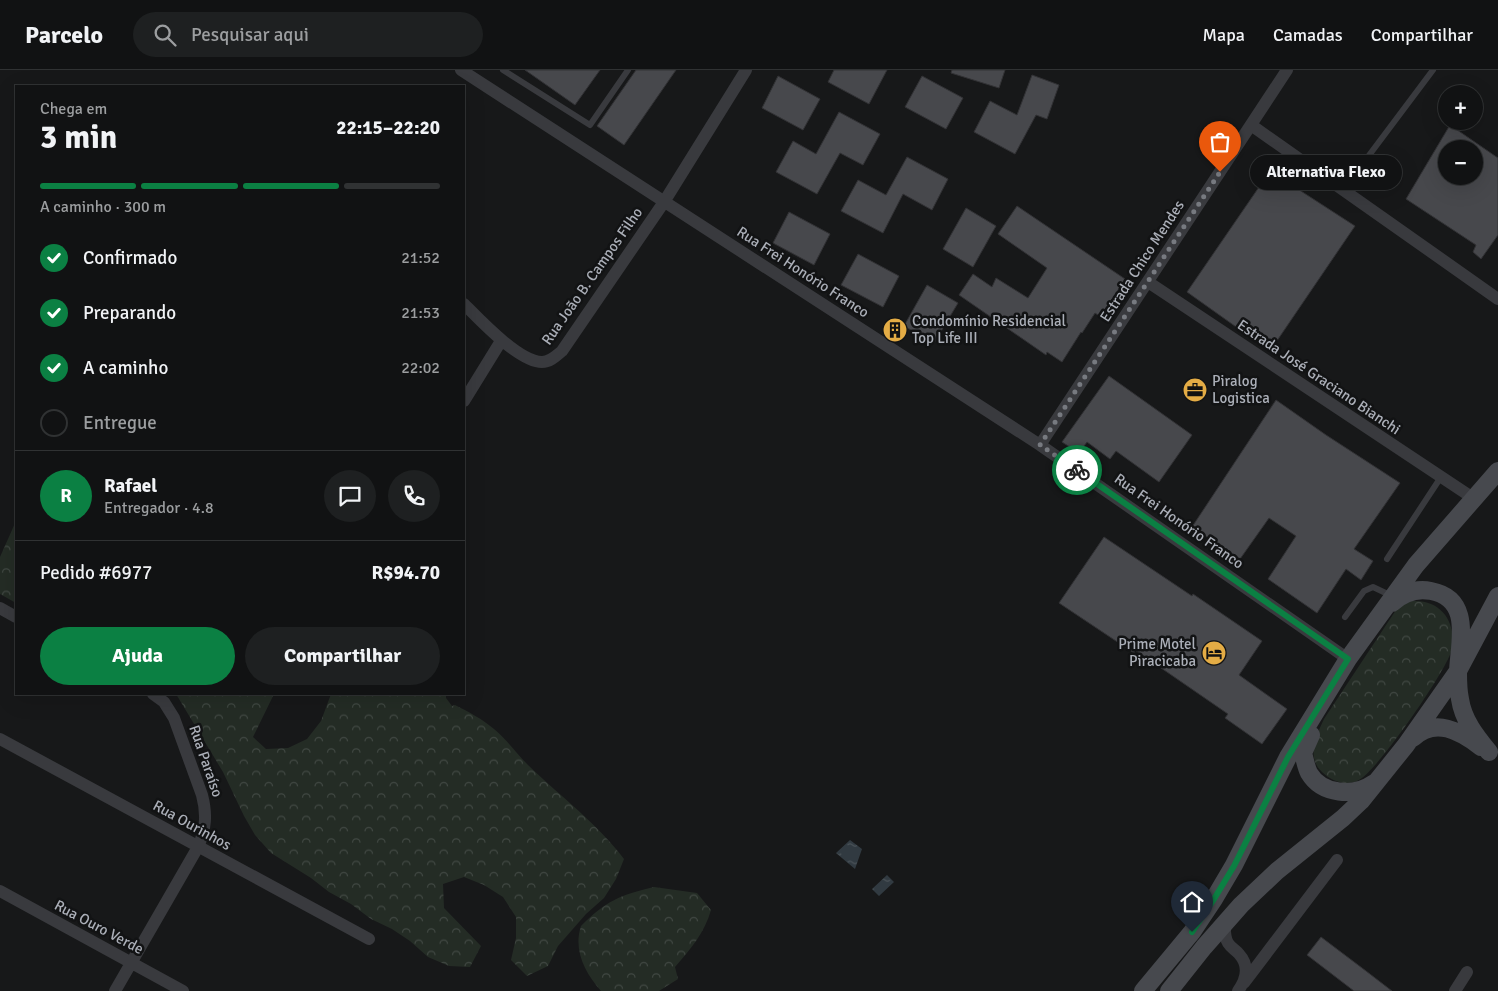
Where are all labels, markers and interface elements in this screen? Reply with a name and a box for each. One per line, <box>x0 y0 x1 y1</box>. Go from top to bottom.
search box <box>133 12 483 57</box>
text: Parcelo <box>25 20 103 50</box>
icon: search <box>151 21 179 49</box>
text: Pesquisar aqui <box>191 23 309 47</box>
text: Mapa <box>1203 24 1245 46</box>
text: Camadas <box>1273 24 1343 46</box>
text: Compartilhar <box>1371 24 1473 46</box>
map controls <box>1438 85 1483 185</box>
button: + <box>1438 85 1483 130</box>
text: Chega em <box>40 99 107 119</box>
text: 22:15–22:20 <box>336 116 440 140</box>
text: 3 min <box>40 118 117 157</box>
pin <box>1199 121 1241 172</box>
icon: bag <box>1206 128 1234 156</box>
button: − <box>1438 140 1483 185</box>
callout: Alternativa Flexo <box>1250 154 1402 190</box>
text: Alternativa Flexo <box>1266 162 1386 182</box>
street label: Estrada Chico Mendes <box>1096 196 1188 325</box>
text: A caminho · 300 m <box>40 197 166 217</box>
street label: Rua João B. Campos Filho <box>538 204 646 348</box>
street label: Rua Frei Honório Franco <box>734 223 873 322</box>
icon: check <box>40 244 68 272</box>
text: Confirmado <box>83 246 177 270</box>
text: 21:52 <box>401 248 440 268</box>
icon: check <box>40 299 68 327</box>
text: Preparando <box>83 301 176 325</box>
text: 21:53 <box>401 303 440 323</box>
place label: Condomínio Residencial Top Life III <box>912 312 1066 347</box>
street label: Estrada José Graciano Bianchi <box>1234 316 1404 438</box>
building icon: Condomínio Residencial Top Life III <box>882 317 908 343</box>
icon: check <box>40 354 68 382</box>
text: A caminho <box>83 356 168 380</box>
text: 22:02 <box>401 358 440 378</box>
place label: Piralog Logistica <box>1212 372 1270 407</box>
office icon: Piralog Logistica <box>1182 377 1208 403</box>
text: Entregue <box>83 411 157 435</box>
courier <box>1052 445 1102 495</box>
icon: bike <box>1063 456 1091 484</box>
button: chat <box>324 470 376 522</box>
button: phone <box>388 470 440 522</box>
street label: Rua Frei Honório Franco <box>1111 470 1247 573</box>
text: Rafael <box>104 474 157 498</box>
text: R <box>60 484 72 508</box>
text: Entregador · 4.8 <box>104 498 214 518</box>
text: Pedido #6977 <box>40 561 152 585</box>
text: R$94.70 <box>372 561 440 585</box>
button: Ajuda <box>40 627 235 685</box>
button: Compartilhar <box>245 627 440 685</box>
place label: Prime Motel Piracicaba <box>1118 635 1196 670</box>
hotel icon: Prime Motel Piracicaba <box>1201 640 1227 666</box>
street label: Rua Paraíso <box>185 723 227 800</box>
street label: Rua Ourinhos <box>150 796 235 854</box>
pin <box>1171 881 1213 932</box>
icon: home <box>1178 888 1206 916</box>
street label: Rua Ouro Verde <box>51 896 147 958</box>

